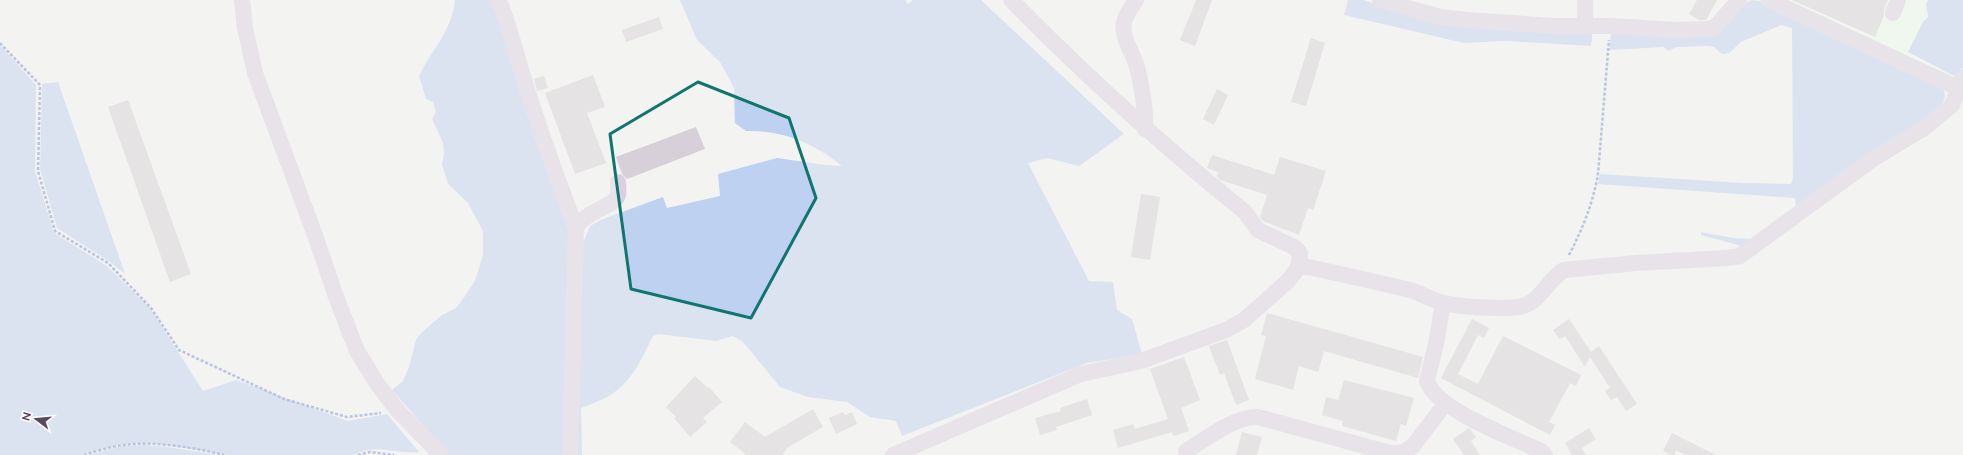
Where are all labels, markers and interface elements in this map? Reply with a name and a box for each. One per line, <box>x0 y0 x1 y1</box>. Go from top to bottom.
north arrow <box>16 399 56 439</box>
text: N <box>19 411 34 422</box>

